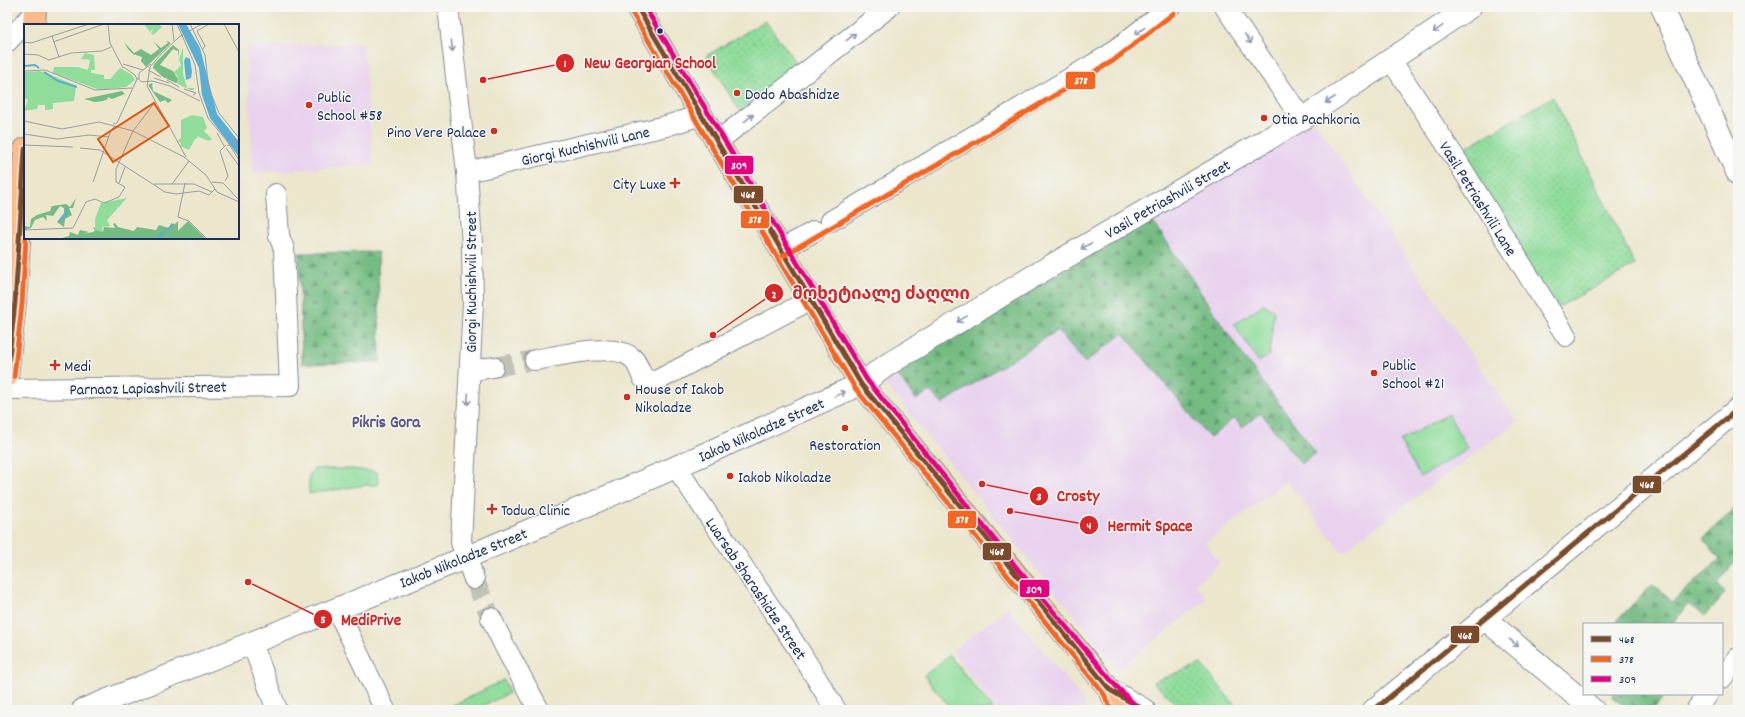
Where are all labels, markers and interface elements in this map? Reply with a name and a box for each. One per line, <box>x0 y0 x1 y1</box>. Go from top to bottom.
inset map <box>24 24 239 239</box>
one-way arrow <box>1432 25 1444 33</box>
unlabelled marker <box>655 26 665 36</box>
one-way arrow <box>1134 26 1145 35</box>
one-way arrow <box>845 33 856 41</box>
one-way arrow <box>1244 33 1252 44</box>
one-way arrow <box>448 39 456 52</box>
callout: New Georgian School <box>555 48 724 77</box>
text: New Georgian School <box>584 53 717 77</box>
text: 1 <box>564 56 567 73</box>
line badge: 378 <box>1065 71 1096 90</box>
text: 378 <box>1074 74 1088 90</box>
place label: Dodo Abashidze <box>745 84 839 107</box>
place label: Public School #58 <box>317 87 383 128</box>
marker: Dodo Abashidze <box>732 88 742 98</box>
one-way arrow <box>1324 96 1335 104</box>
marker: Public School #58 <box>304 100 314 110</box>
place label: Otia Pachkoria <box>1272 109 1360 132</box>
one-way arrow <box>743 113 754 122</box>
marker: Otia Pachkoria <box>1259 113 1269 123</box>
street label: Giorgi Kuchishvili Lane <box>519 121 652 173</box>
place label: Pino Vere Palace <box>387 122 486 145</box>
marker: Pino Vere Palace <box>489 126 499 136</box>
street label: Vasil Petriashvili Lane <box>1432 137 1521 261</box>
line badge: 309 <box>724 155 754 175</box>
street label: Vasil Petriashvili Street <box>1101 155 1236 246</box>
text: 309 <box>731 159 747 175</box>
place label: City Luxe <box>613 174 666 197</box>
marker: City Luxe <box>669 177 681 189</box>
line badge: 468 <box>733 185 764 204</box>
text: 468 <box>741 188 756 204</box>
line badge: 378 <box>740 210 770 229</box>
street label: Giorgi Kuchishvili Street <box>461 211 484 353</box>
text: 378 <box>748 213 762 229</box>
one-way arrow <box>1080 242 1092 250</box>
callout: მოხეტიალე ძაღლი <box>764 279 978 308</box>
text: მოხეტიალე ძაღლი <box>792 284 970 308</box>
text: 2 <box>771 287 777 304</box>
one-way arrow <box>956 316 968 324</box>
place label: Public School #21 <box>1382 355 1444 396</box>
place label: Medi <box>64 356 91 379</box>
marker: Medi <box>49 359 61 371</box>
marker: Public School #21 <box>1369 368 1379 378</box>
street label: Parnaoz Lapiashvili Street <box>69 377 227 402</box>
place label: House of Iakob Nikoladze <box>635 379 724 420</box>
one-way arrow <box>833 390 845 397</box>
one-way arrow <box>464 392 472 405</box>
marker: House of Iakob Nikoladze <box>622 392 632 402</box>
street label: Iakob Nikoladze Street <box>695 393 829 469</box>
district label: Pikris Gora <box>352 412 421 436</box>
marker: Restoration <box>840 423 850 433</box>
place label: Restoration <box>809 435 881 458</box>
place label: Iakob Nikoladze <box>738 467 831 490</box>
marker: Iakob Nikoladze <box>725 471 735 481</box>
line badge: 468 <box>1632 475 1662 494</box>
text: 468 <box>1640 478 1655 494</box>
callout: Crosty <box>1029 481 1108 510</box>
text: Crosty <box>1057 486 1100 510</box>
text: 3 <box>1036 489 1042 506</box>
place label: Todua Clinic <box>501 500 570 523</box>
marker: Todua Clinic <box>486 503 498 515</box>
line badge: 378 <box>947 510 977 529</box>
callout: Hermit Space <box>1079 511 1200 540</box>
text: 378 <box>955 513 969 529</box>
street label: Luarsab Sharashidze Street <box>699 514 811 665</box>
text: Hermit Space <box>1107 516 1193 540</box>
text: 4 <box>1087 518 1092 535</box>
street label: Iakob Nikoladze Street <box>397 523 531 595</box>
line badge: 468 <box>982 542 1012 561</box>
text: 468 <box>990 545 1005 561</box>
line badge: 309 <box>1019 579 1050 598</box>
text: 309 <box>1026 583 1042 599</box>
callout: MediPrive <box>313 605 409 634</box>
text: MediPrive <box>341 610 402 634</box>
text: 5 <box>320 612 326 629</box>
legend <box>1583 623 1723 695</box>
line badge: 468 <box>1450 625 1480 644</box>
text: 468 <box>1458 629 1473 645</box>
text: 468 <box>1619 632 1635 649</box>
one-way arrow <box>1508 639 1519 648</box>
text: 378 <box>1619 652 1634 669</box>
text: 309 <box>1619 672 1636 689</box>

